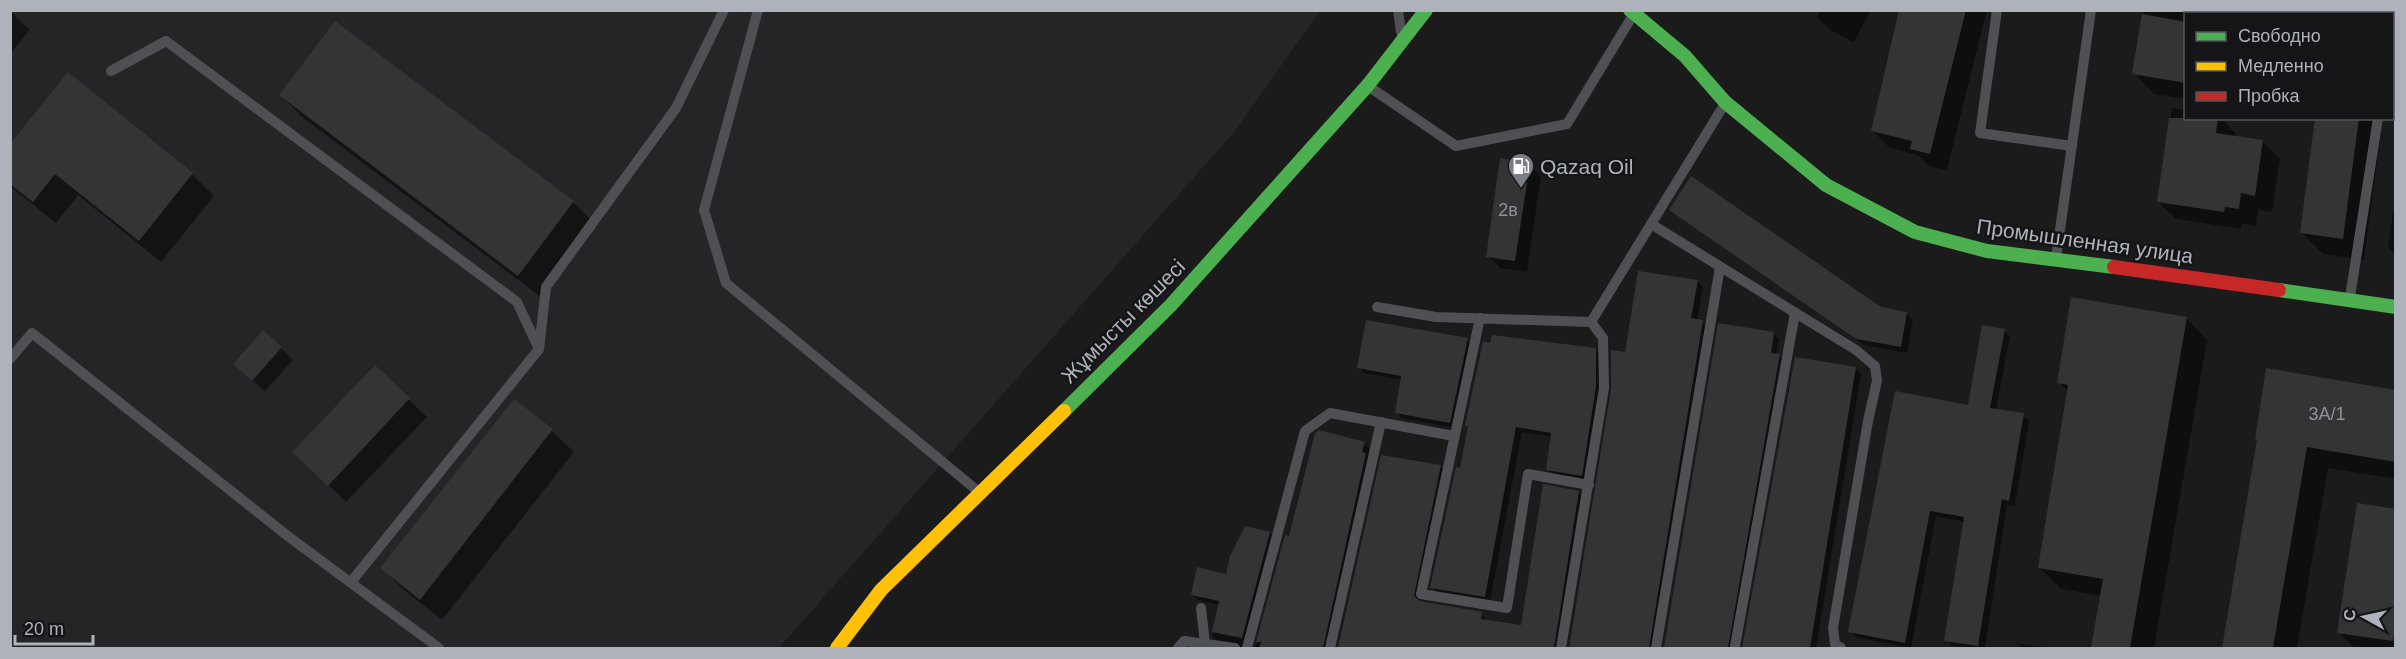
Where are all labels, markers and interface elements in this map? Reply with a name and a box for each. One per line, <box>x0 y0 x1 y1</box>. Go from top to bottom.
legend <box>2184 12 2394 120</box>
text: Свободно <box>2238 26 2321 46</box>
text: Медленно <box>2238 56 2324 76</box>
text: Пробка <box>2238 86 2301 106</box>
fuel station icon: Qazaq Oil <box>1506 151 1536 189</box>
place label: Qazaq Oil <box>1540 155 1633 178</box>
house number: 2в <box>1498 200 1518 220</box>
street label: Промышленная улица <box>1975 214 2195 268</box>
street label: Жұмысты көшесі <box>1057 255 1189 387</box>
house number: 3А/1 <box>2308 404 2346 424</box>
north arrow <box>2334 587 2394 647</box>
scale bar <box>15 608 93 646</box>
text: С <box>2340 608 2359 622</box>
text: 20 m <box>24 619 64 639</box>

